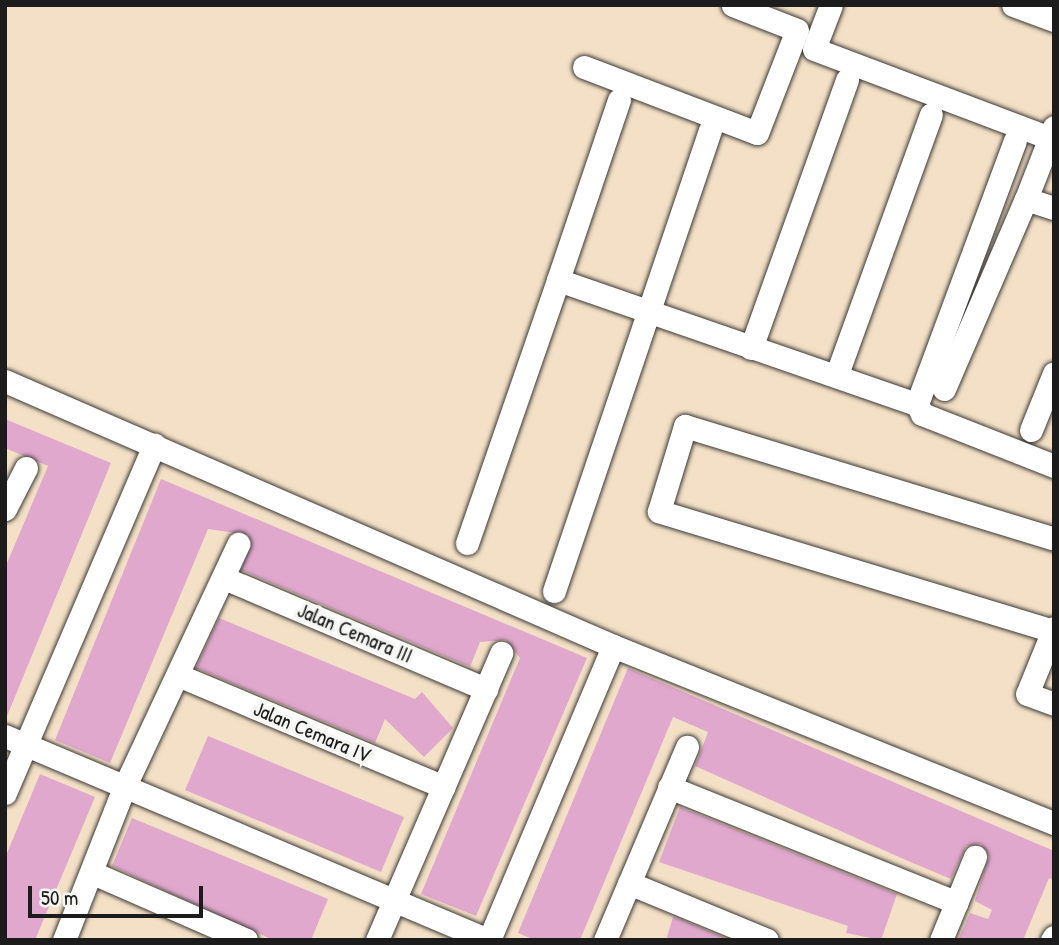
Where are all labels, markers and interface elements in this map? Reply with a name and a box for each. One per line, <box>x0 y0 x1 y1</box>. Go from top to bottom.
street label: Jalan Cemara III <box>294 597 416 669</box>
street label: Jalan Cemara IV <box>250 696 374 768</box>
scale bar <box>32 872 206 916</box>
text: 50 m <box>41 883 78 912</box>

